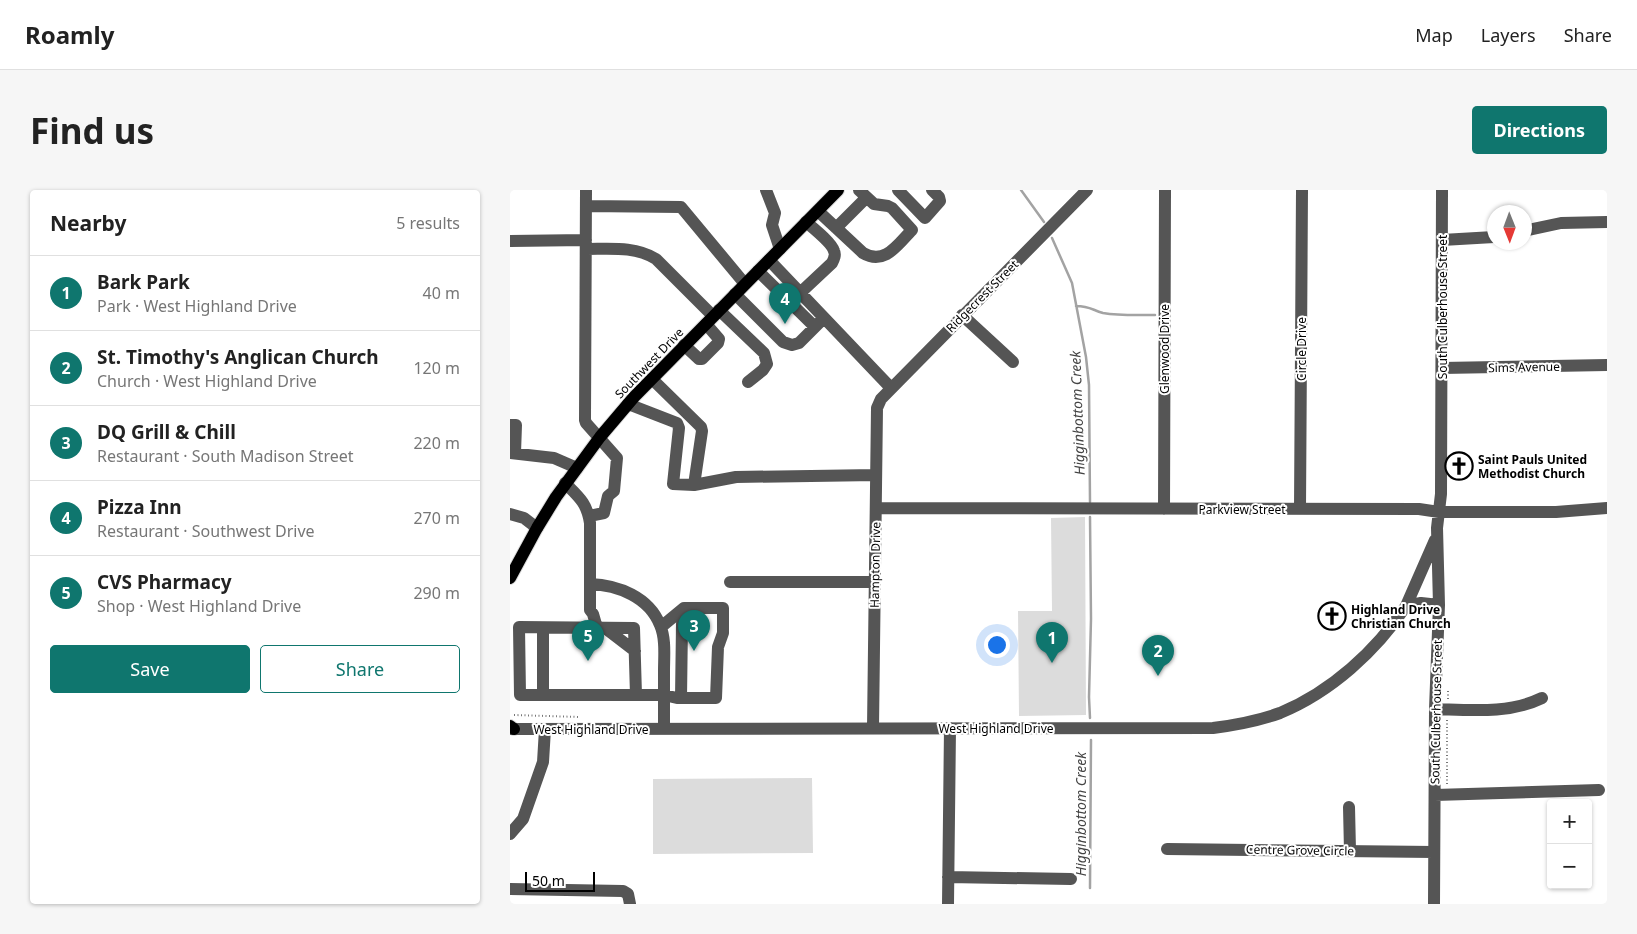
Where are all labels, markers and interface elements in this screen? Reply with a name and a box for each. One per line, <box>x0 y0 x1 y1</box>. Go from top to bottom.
text: Roamly <box>25 18 114 51</box>
text: Map <box>1415 23 1453 47</box>
text: Layers <box>1481 23 1536 47</box>
text: Share <box>1564 23 1612 47</box>
button: Directions <box>1472 106 1607 154</box>
text: Find us <box>30 107 154 154</box>
north arrow <box>1487 205 1532 250</box>
text: Nearby <box>50 209 126 237</box>
text: 5 results <box>396 212 460 234</box>
street label: South Culberhouse Street <box>1434 234 1451 379</box>
street label: Ridgecrest Street <box>942 256 1022 336</box>
text: Bark Park <box>97 269 190 295</box>
text: 1 <box>61 282 71 304</box>
text: 40 m <box>423 282 460 304</box>
pin: 4 <box>769 283 801 324</box>
text: Park · West Highland Drive <box>97 295 297 317</box>
street label: Glenwood Drive <box>1156 304 1173 394</box>
street label: Circle Drive <box>1293 317 1310 381</box>
street label: Southwest Drive <box>611 324 687 402</box>
text: St. Timothy's Anglican Church <box>97 344 379 370</box>
water label: Higginbottom Creek <box>1065 349 1089 476</box>
text: 2 <box>61 357 71 379</box>
text: 120 m <box>413 357 460 379</box>
street label: Sims Avenue <box>1488 358 1560 376</box>
text: Church · West Highland Drive <box>97 370 317 392</box>
text: DQ Grill & Chill <box>97 419 236 445</box>
text: 3 <box>61 432 71 454</box>
text: 220 m <box>413 432 460 454</box>
text: Restaurant · South Madison Street <box>97 445 354 467</box>
church icon: Saint Pauls United Methodist Church <box>1444 451 1474 481</box>
place label: Saint Pauls United Methodist Church <box>1478 451 1587 482</box>
text: Pizza Inn <box>97 494 182 520</box>
street label: Parkview Street <box>1198 501 1286 518</box>
text: 4 <box>61 507 71 529</box>
text: 270 m <box>413 507 460 529</box>
text: Restaurant · Southwest Drive <box>97 520 315 542</box>
street label: Hampton Drive <box>866 522 884 608</box>
text: CVS Pharmacy <box>97 569 232 595</box>
text: 5 <box>61 582 71 604</box>
text: 290 m <box>413 582 460 604</box>
text: Shop · West Highland Drive <box>97 595 301 617</box>
church icon: Highland Drive Christian Church <box>1317 601 1347 631</box>
place label: Highland Drive Christian Church <box>1351 601 1451 632</box>
pin: 3 <box>678 610 710 651</box>
pin: 5 <box>572 620 604 661</box>
pin: 1 <box>1036 622 1068 663</box>
your location <box>984 632 1010 658</box>
pin: 2 <box>1142 635 1174 676</box>
street label: South Culberhouse Street <box>1426 639 1446 784</box>
button: Save <box>50 645 250 693</box>
button: Share <box>260 645 460 693</box>
street label: West Highland Drive <box>938 720 1054 737</box>
street label: West Highland Drive <box>533 721 649 738</box>
water label: Higginbottom Creek <box>1071 751 1090 876</box>
map controls <box>1547 799 1592 889</box>
button: + <box>1547 799 1592 844</box>
street label: Centre Grove Circle <box>1246 841 1354 859</box>
button: − <box>1547 844 1592 889</box>
scale bar <box>525 869 595 892</box>
text: 50 m <box>532 871 565 890</box>

